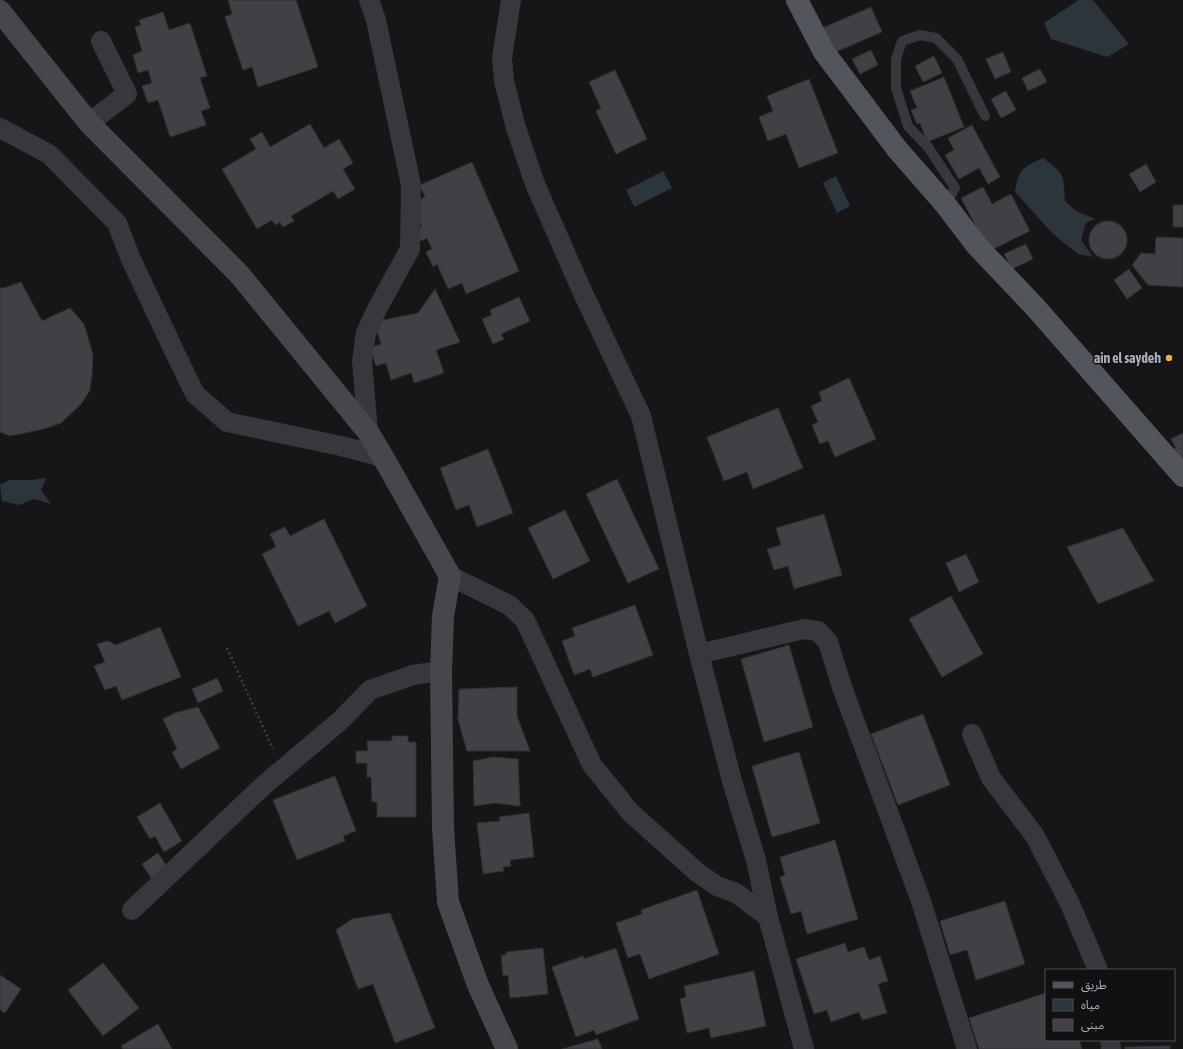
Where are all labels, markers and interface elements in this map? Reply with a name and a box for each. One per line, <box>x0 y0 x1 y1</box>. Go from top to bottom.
place label: ain el saydeh <box>1094 350 1161 366</box>
marker: ain el saydeh <box>1164 353 1174 363</box>
legend <box>1045 969 1175 1041</box>
text: طريق <box>1081 978 1107 993</box>
text: مياه <box>1081 998 1100 1012</box>
text: مبنى <box>1081 1018 1104 1032</box>

